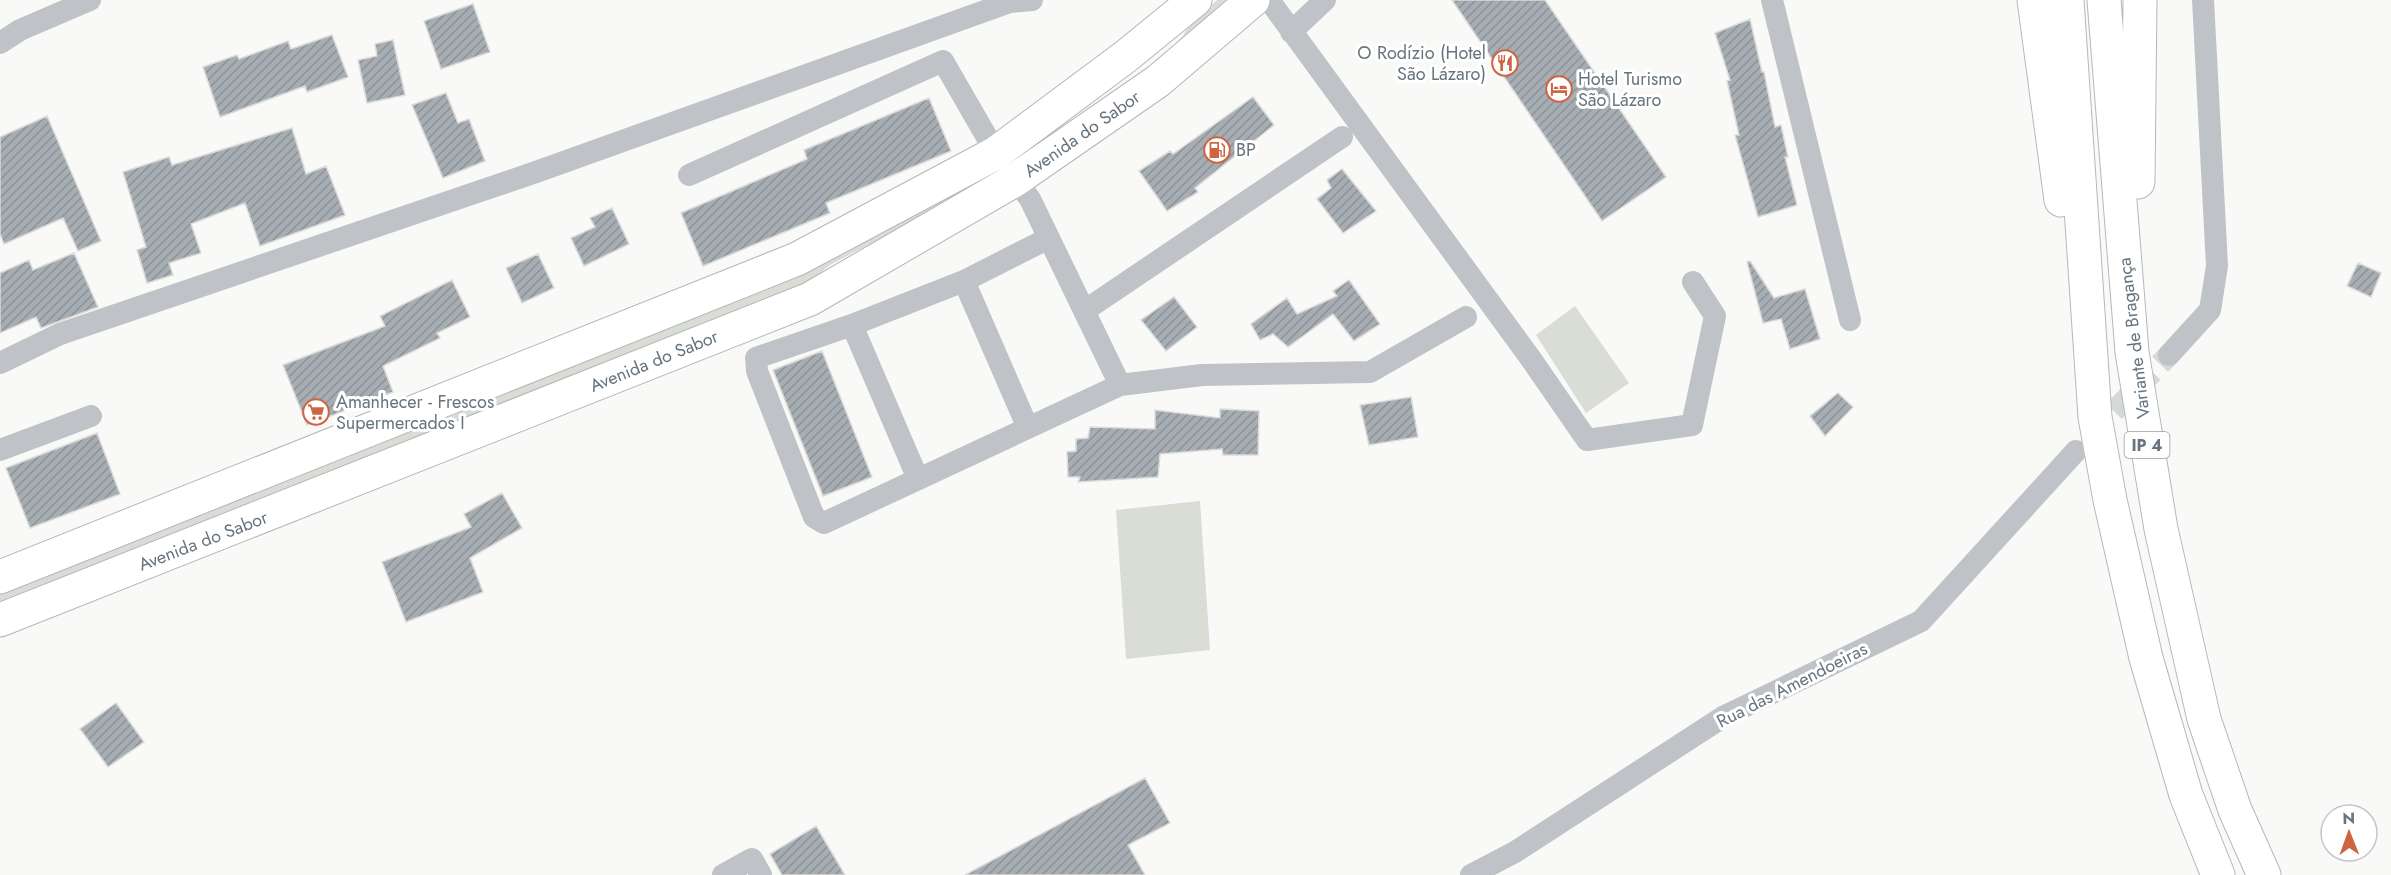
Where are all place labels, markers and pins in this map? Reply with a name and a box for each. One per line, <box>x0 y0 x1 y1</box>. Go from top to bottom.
place label: O Rodízio (Hotel São Lázaro) <box>1357 40 1486 87</box>
restaurant icon: O Rodízio (Hotel São Lázaro) <box>1490 48 1520 78</box>
place label: Hotel Turismo São Lázaro <box>1578 66 1682 113</box>
hotel icon: Hotel Turismo São Lázaro <box>1544 74 1574 104</box>
fuel station icon: BP <box>1202 135 1232 165</box>
place label: BP <box>1236 137 1256 163</box>
place label: Amanhecer - Frescos Supermercados I <box>336 389 494 436</box>
supermarket icon: Amanhecer - Frescos Supermercados I <box>301 397 331 427</box>

